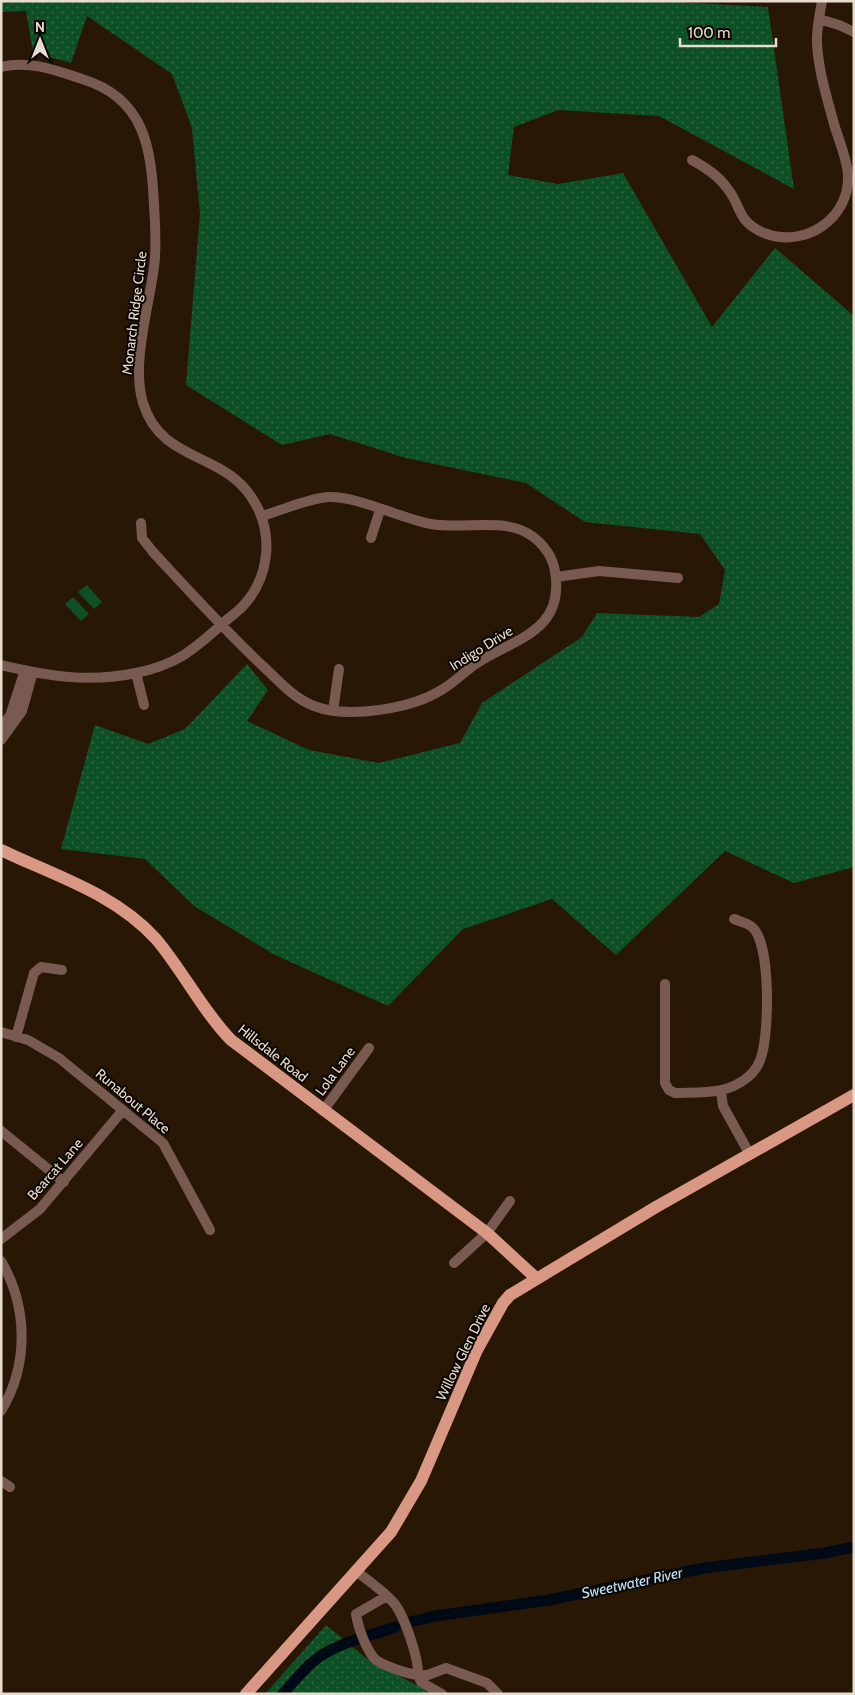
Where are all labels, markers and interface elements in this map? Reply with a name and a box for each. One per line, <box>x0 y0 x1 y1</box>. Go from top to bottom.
north arrow <box>15 15 65 65</box>
scale bar <box>680 15 776 47</box>
text: N <box>35 18 45 36</box>
text: 100 m <box>688 24 730 42</box>
street label: Monarch Ridge Circle <box>117 250 151 376</box>
street label: Indigo Drive <box>446 621 516 675</box>
street label: Hillsdale Road <box>235 1020 311 1086</box>
street label: Lola Lane <box>311 1043 359 1099</box>
street label: Runabout Place <box>92 1064 174 1138</box>
street label: Bearcat Lane <box>23 1134 87 1204</box>
street label: Willow Glen Drive <box>432 1301 494 1403</box>
water label: Sweetwater River <box>580 1563 685 1602</box>

